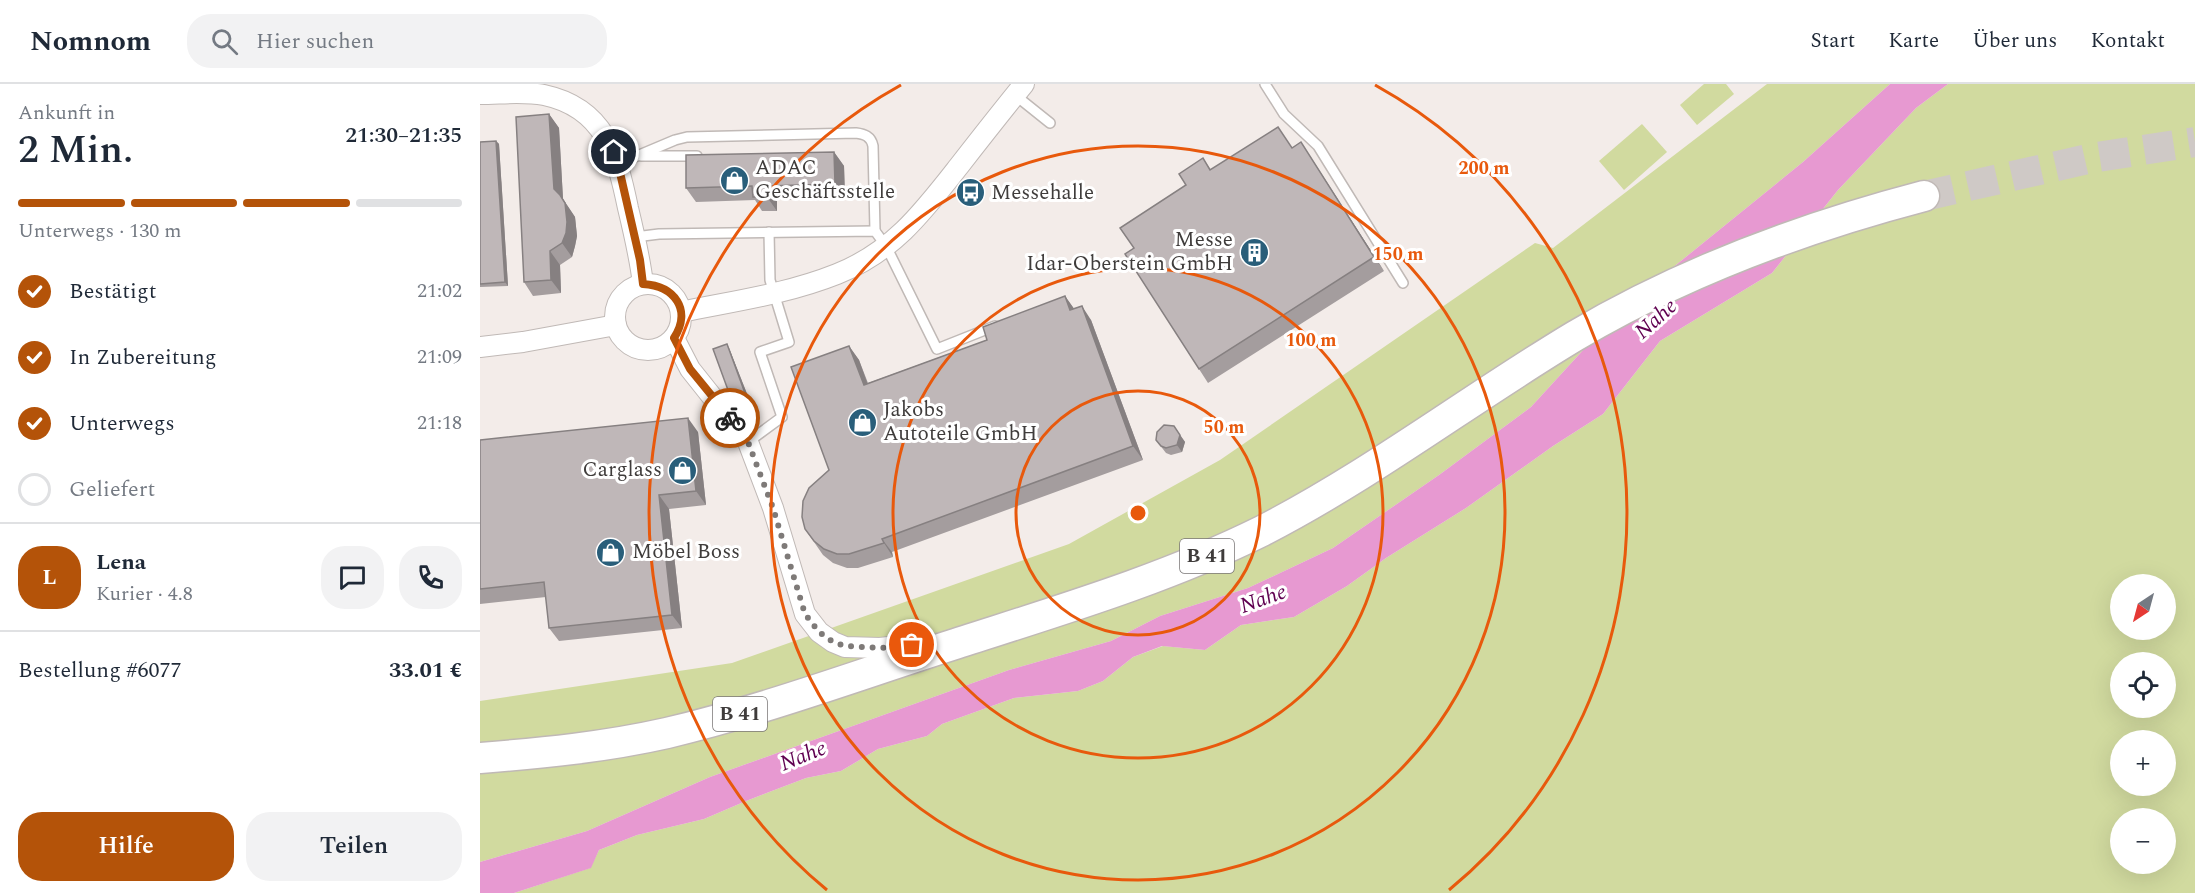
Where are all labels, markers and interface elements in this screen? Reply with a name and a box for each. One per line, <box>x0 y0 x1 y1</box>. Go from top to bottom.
search box <box>187 14 607 68</box>
text: Nomnom <box>30 20 151 63</box>
icon: search <box>208 25 241 58</box>
text: Hier suchen <box>256 25 374 58</box>
text: Start <box>1810 25 1855 57</box>
text: Karte <box>1888 25 1939 57</box>
text: Über uns <box>1972 25 2057 57</box>
text: Kontakt <box>2090 25 2165 57</box>
text: Ankunft in <box>18 98 115 128</box>
text: 21:30–21:35 <box>345 119 462 152</box>
text: 2 Min. <box>18 121 133 180</box>
pin <box>588 126 639 177</box>
icon: home <box>597 135 630 168</box>
place label: ADAC Geschäftsstelle <box>755 152 895 208</box>
text: 200 m <box>1458 155 1510 182</box>
shop icon: ADAC Geschäftsstelle <box>718 164 750 196</box>
bus stop icon: Messehalle <box>954 177 986 209</box>
place label: Messehalle <box>991 177 1094 209</box>
text: Unterwegs · 130 m <box>18 216 181 246</box>
place label: Messe Idar-Oberstein GmbH <box>1026 224 1233 280</box>
building icon: Messe Idar-Oberstein GmbH <box>1238 236 1270 268</box>
text: 150 m <box>1372 241 1424 268</box>
icon: check <box>18 275 51 308</box>
text: Bestätigt <box>69 275 157 308</box>
text: 21:02 <box>417 276 462 306</box>
water label: Nahe <box>1627 291 1685 347</box>
text: 100 m <box>1285 327 1337 354</box>
icon: check <box>18 341 51 374</box>
text: In Zubereitung <box>69 341 217 374</box>
text: 21:09 <box>417 342 462 372</box>
courier <box>700 388 760 448</box>
place label: Jakobs Autoteile GmbH <box>883 394 1037 450</box>
icon: bike <box>714 402 747 435</box>
shop icon: Jakobs Autoteile GmbH <box>846 406 878 438</box>
icon: check <box>18 407 51 440</box>
text: Unterwegs <box>69 407 175 440</box>
text: 21:18 <box>417 408 462 438</box>
text: 50 m <box>1204 414 1244 441</box>
place label: Carglass <box>583 454 662 486</box>
shop icon: Carglass <box>667 454 699 486</box>
text: Geliefert <box>69 473 155 506</box>
centre of rings <box>1128 503 1148 523</box>
shop icon: Möbel Boss <box>595 536 627 568</box>
place label: Möbel Boss <box>632 536 740 568</box>
road number: B 41 <box>1180 539 1234 573</box>
text: Lena <box>96 546 146 579</box>
button: chat <box>321 546 384 609</box>
button: phone <box>399 546 462 609</box>
text: L <box>42 561 57 594</box>
north arrow <box>2110 574 2176 640</box>
map controls <box>2110 574 2176 874</box>
water label: Nahe <box>1235 575 1291 623</box>
text: Kurier · 4.8 <box>96 579 193 609</box>
pin <box>886 619 937 670</box>
icon: bag <box>895 628 928 661</box>
button: locate <box>2110 652 2176 718</box>
text: Bestellung #6077 <box>18 654 182 687</box>
text: 33.01 € <box>389 654 462 687</box>
road number: B 41 <box>713 697 767 731</box>
button: + <box>2110 730 2176 796</box>
water label: Nahe <box>775 732 831 780</box>
button: − <box>2110 808 2176 874</box>
button: Hilfe <box>18 812 234 881</box>
button: Teilen <box>246 812 462 881</box>

